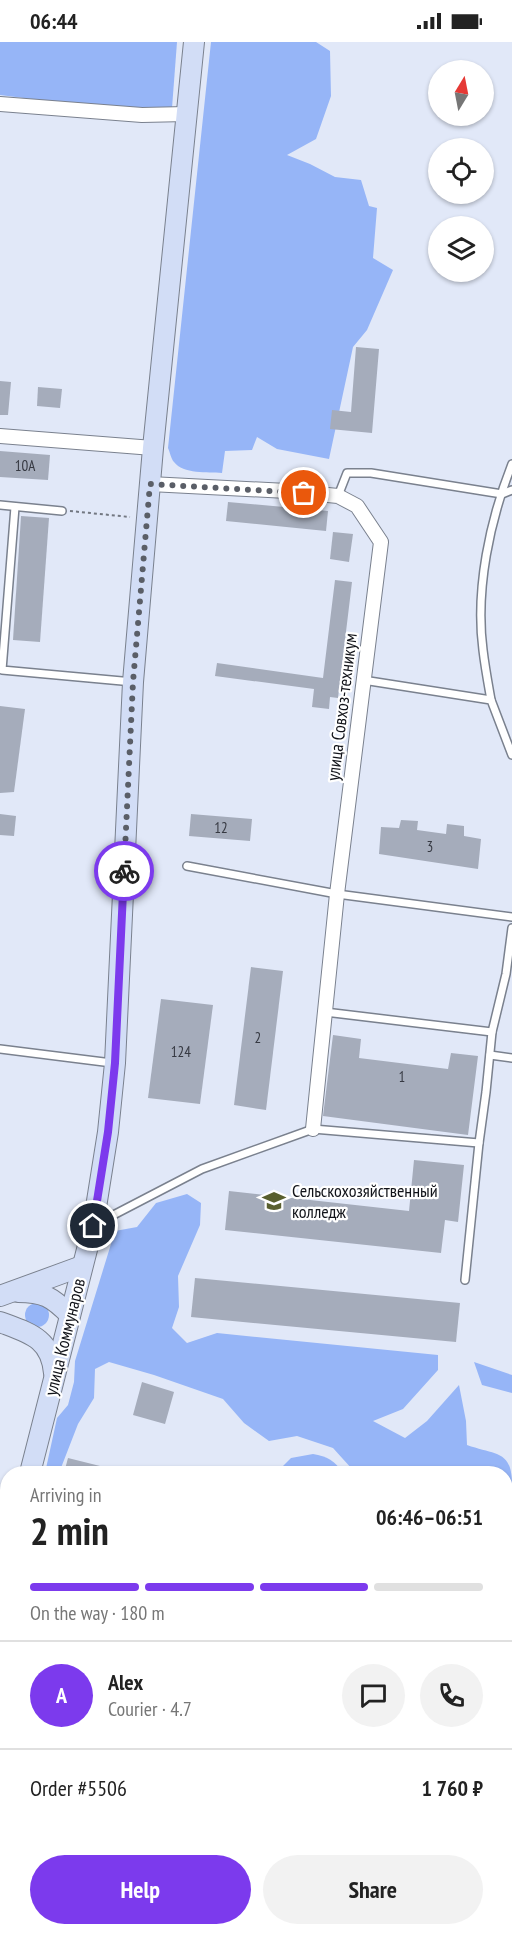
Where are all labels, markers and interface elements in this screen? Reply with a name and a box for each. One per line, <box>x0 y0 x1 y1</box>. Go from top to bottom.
text: 06:44 <box>30 7 78 35</box>
north arrow <box>428 60 494 126</box>
map controls <box>428 60 494 282</box>
button: locate <box>428 138 494 204</box>
button: layers <box>428 216 494 282</box>
house number: 10А <box>15 456 36 475</box>
pin <box>278 467 329 518</box>
icon: bag <box>287 476 320 509</box>
street label: улица Совхоз-техникум <box>321 632 362 782</box>
house number: 12 <box>214 818 228 837</box>
house number: 3 <box>427 837 433 856</box>
courier <box>94 841 154 901</box>
icon: bike <box>108 855 141 888</box>
house number: 2 <box>255 1028 261 1047</box>
house number: 124 <box>171 1042 191 1061</box>
house number: 1 <box>399 1067 405 1086</box>
place label: Сельскохозяйственный колледж <box>292 1179 438 1223</box>
school or university icon: Сельскохозяйственный колледж <box>261 1188 287 1214</box>
pin <box>67 1200 118 1251</box>
icon: home <box>76 1209 109 1242</box>
street label: улица Коммунаров <box>39 1276 90 1398</box>
text: Arriving in <box>30 1482 102 1508</box>
text: 06:46–06:51 <box>376 1503 483 1531</box>
text: 2 min <box>30 1505 109 1556</box>
text: On the way · 180 m <box>30 1600 165 1626</box>
button: chat <box>342 1664 405 1727</box>
button: phone <box>420 1664 483 1727</box>
text: Alex <box>108 1668 143 1696</box>
text: A <box>56 1681 67 1709</box>
text: Courier · 4.7 <box>108 1696 192 1722</box>
text: Order #5506 <box>30 1774 127 1802</box>
text: 1 760 ₽ <box>421 1774 483 1802</box>
button: Help <box>30 1855 251 1924</box>
button: Share <box>263 1855 483 1924</box>

